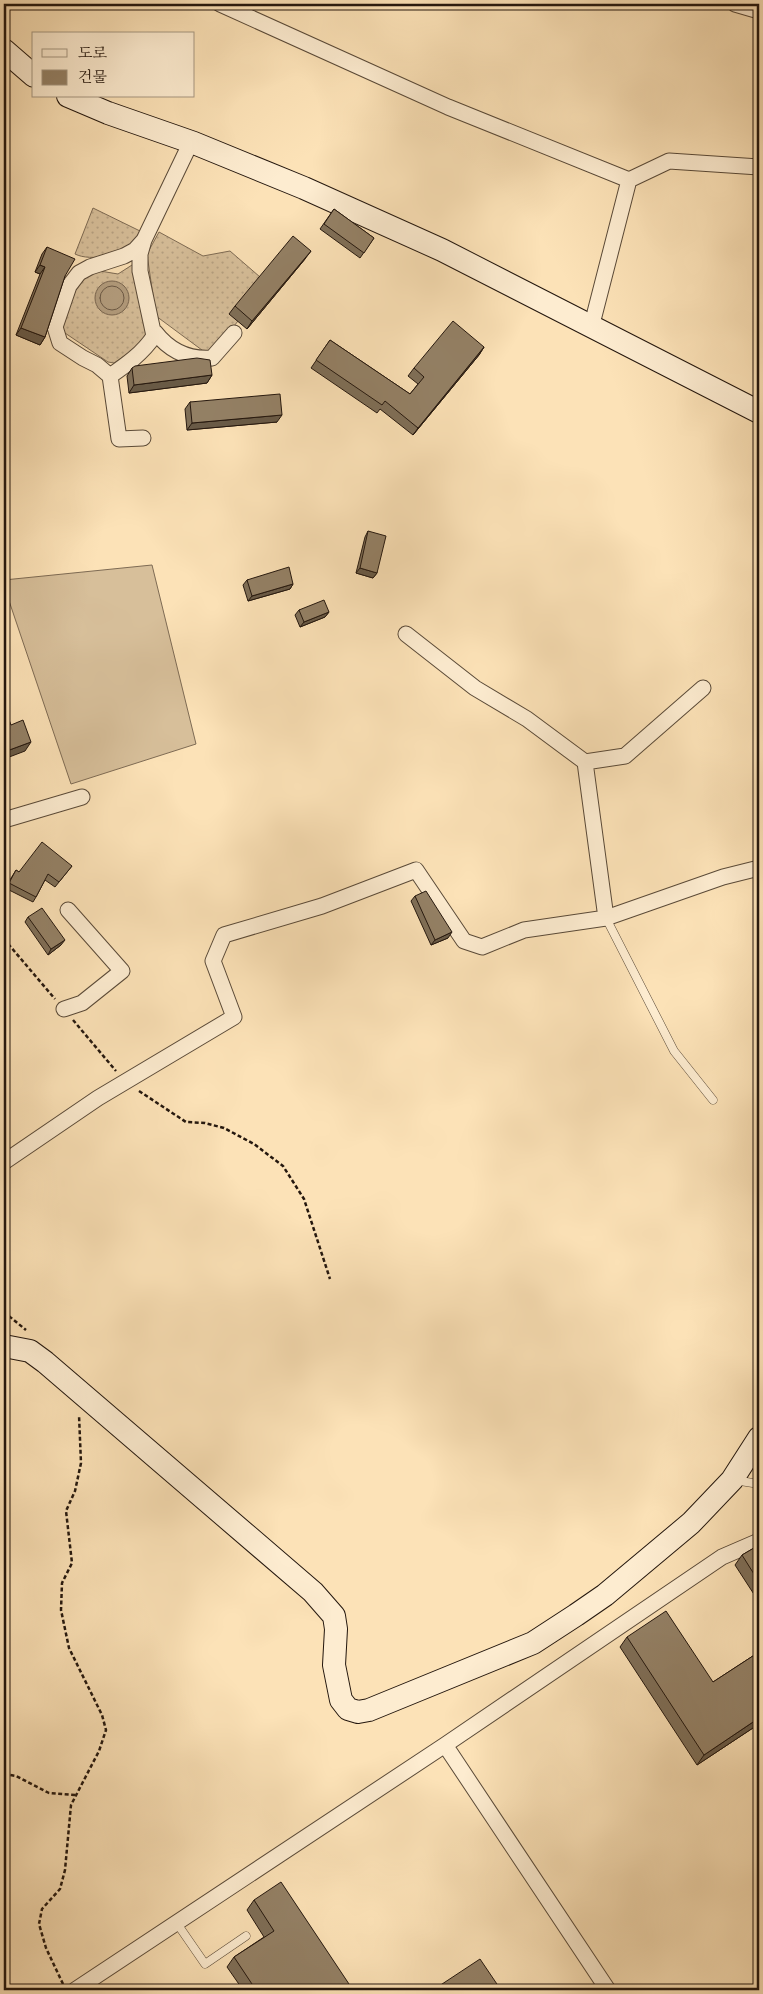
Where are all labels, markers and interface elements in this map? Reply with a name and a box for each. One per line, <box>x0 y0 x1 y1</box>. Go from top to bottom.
legend <box>32 32 195 98</box>
text: 도로 <box>78 43 107 62</box>
text: 건물 <box>78 67 107 86</box>

